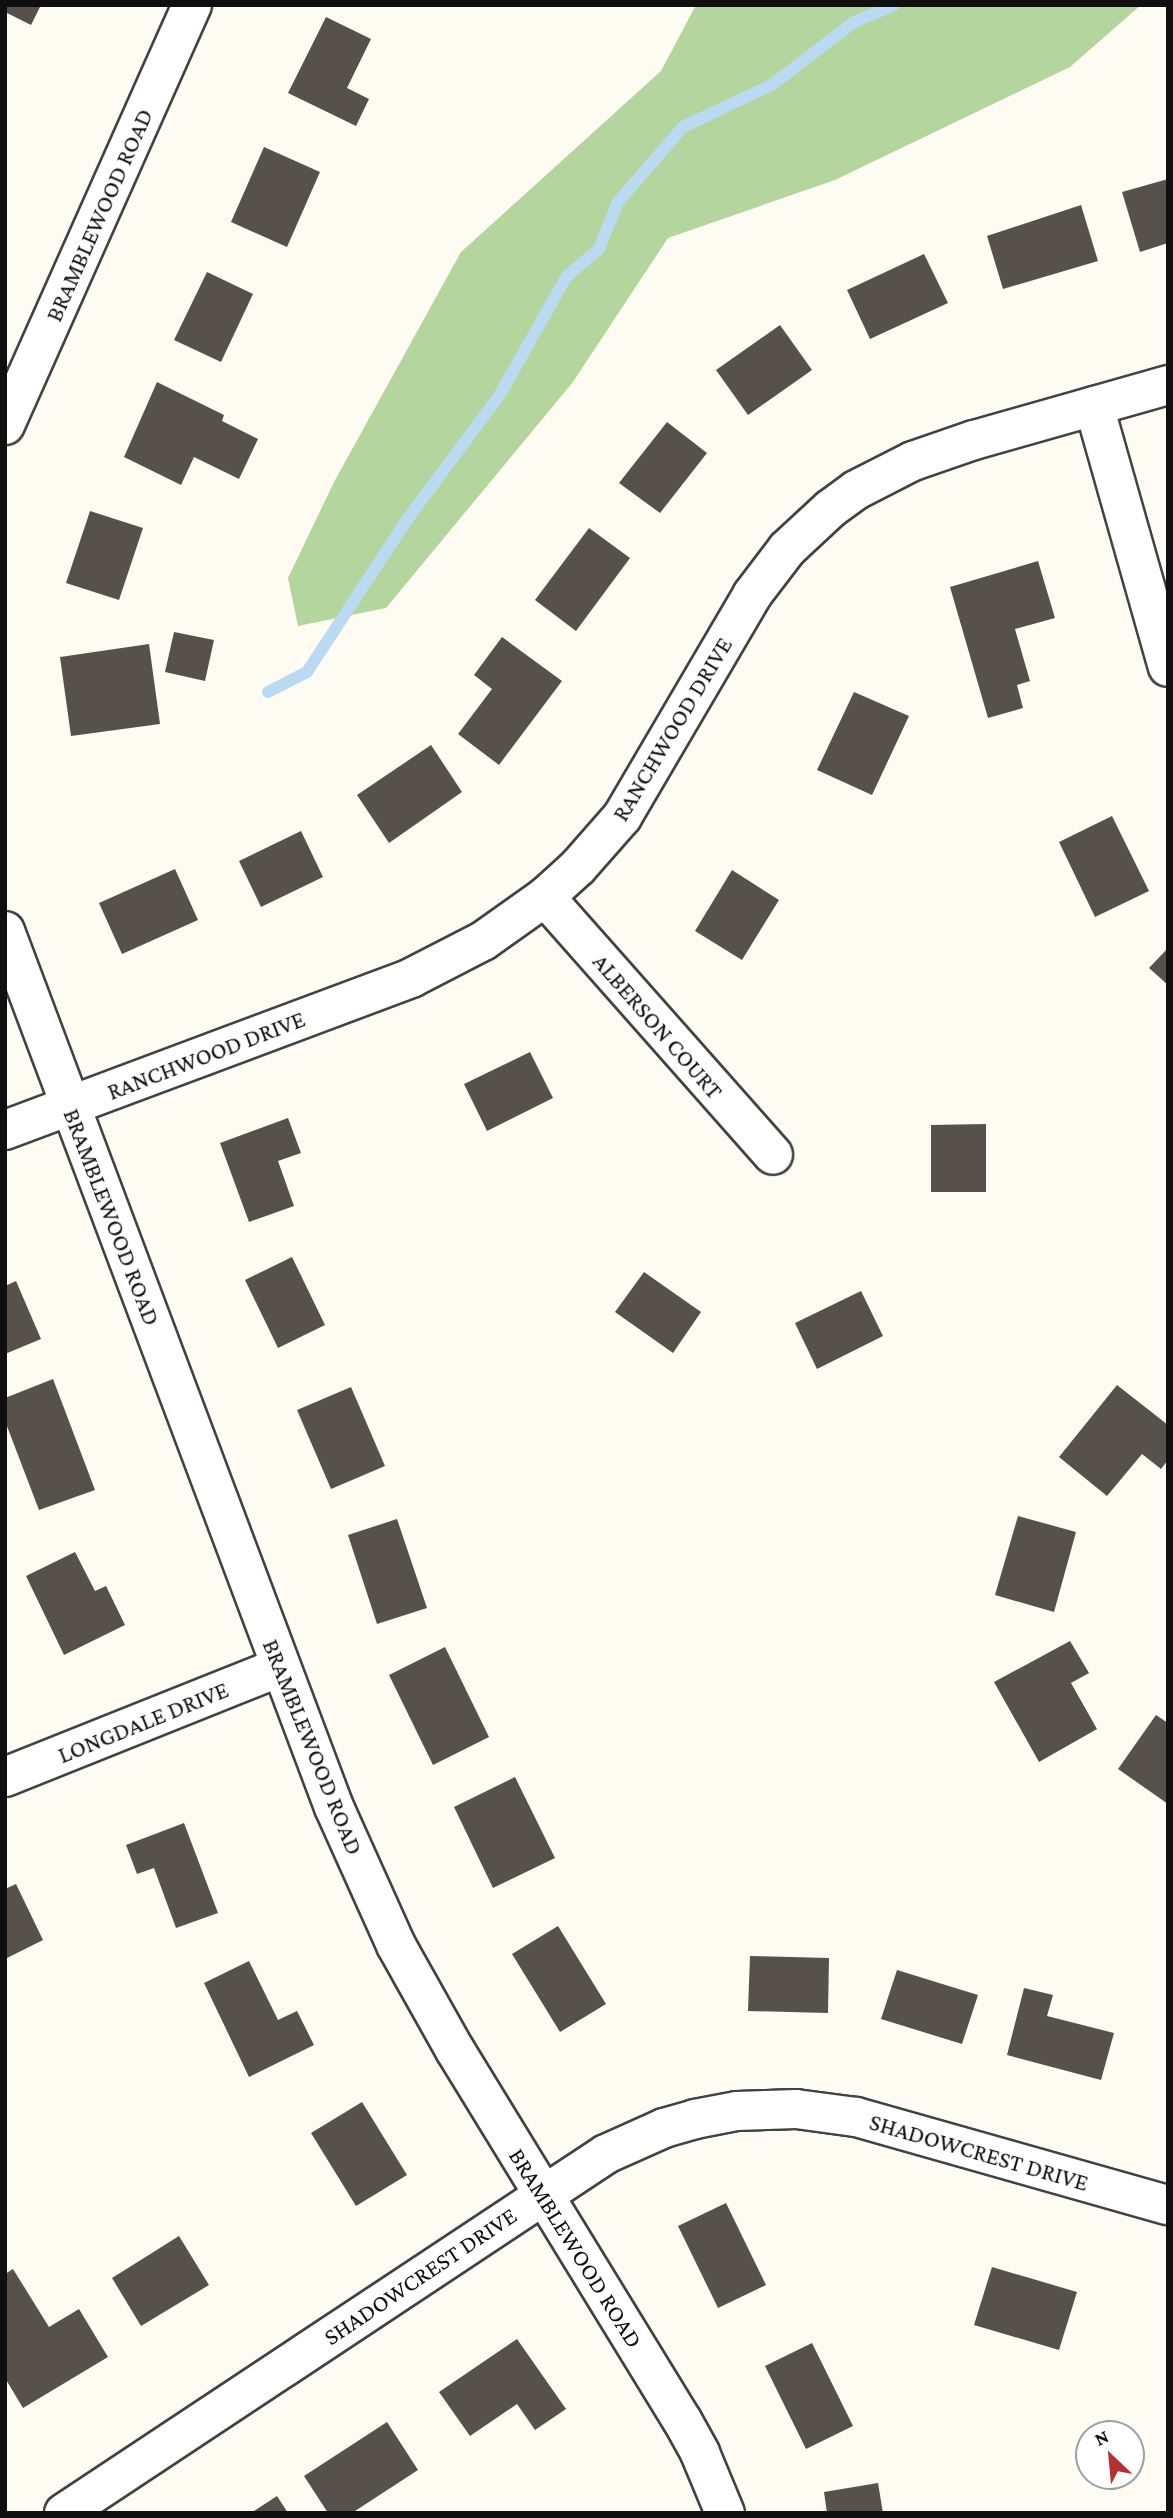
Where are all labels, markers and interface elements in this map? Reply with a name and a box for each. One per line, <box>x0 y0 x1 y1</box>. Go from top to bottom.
street label: BRAMBLEWOOD ROAD <box>39 104 159 326</box>
street label: RANCHWOOD DRIVE <box>606 632 738 826</box>
street label: ALBERSON COURT <box>587 947 729 1105</box>
street label: RANCHWOOD DRIVE <box>103 1004 309 1106</box>
street label: BRAMBLEWOOD ROAD <box>57 1104 167 1330</box>
street label: BRAMBLEWOOD ROAD <box>257 1635 369 1859</box>
street label: LONGDALE DRIVE <box>54 1675 232 1769</box>
street label: SHADOWCREST DRIVE <box>866 2107 1092 2197</box>
street label: BRAMBLEWOOD ROAD <box>503 2143 649 2353</box>
street label: SHADOWCREST DRIVE <box>318 2201 522 2351</box>
north arrow <box>1075 2420 1145 2490</box>
text: N <box>1091 2425 1112 2450</box>

